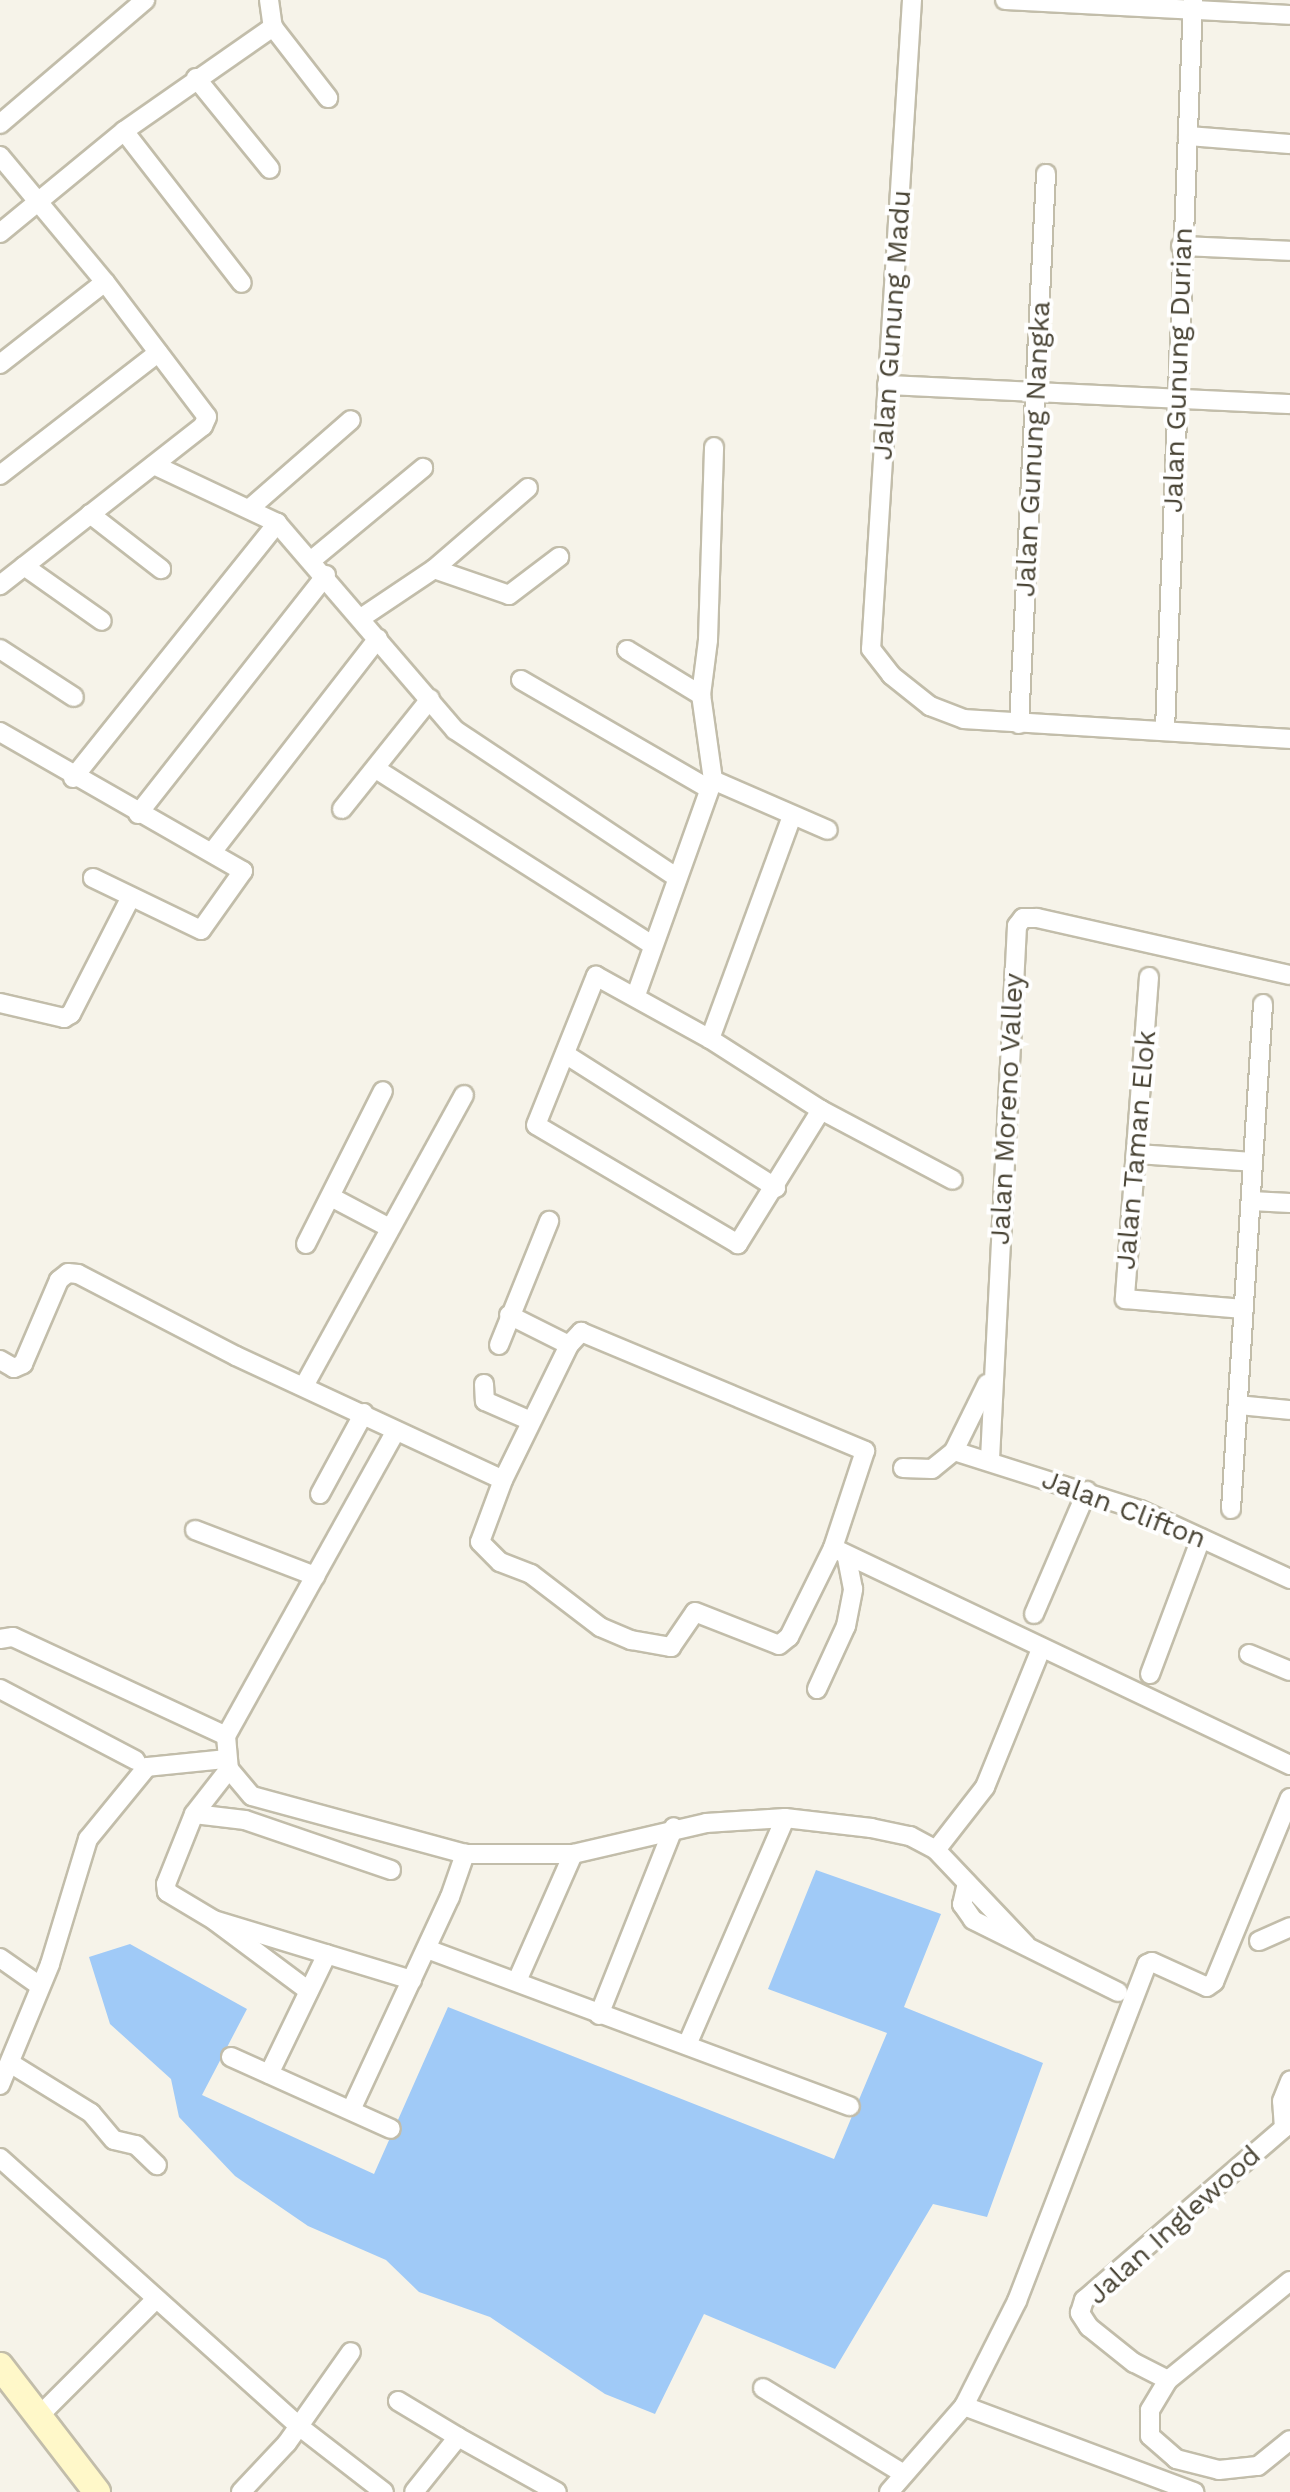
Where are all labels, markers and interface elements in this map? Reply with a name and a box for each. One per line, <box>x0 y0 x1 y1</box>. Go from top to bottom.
street label: Jalan Gunung Madu <box>866 189 918 461</box>
street label: Jalan Gunung Durian <box>1156 227 1200 513</box>
street label: Jalan Gunung Nangka <box>1008 300 1058 598</box>
street label: Jalan Moreno Valley <box>983 972 1031 1246</box>
street label: Jalan Taman Elok <box>1109 1029 1163 1271</box>
street label: Jalan Clifton <box>1037 1462 1211 1556</box>
street label: Jalan Inglewood <box>1081 2138 1267 2312</box>

